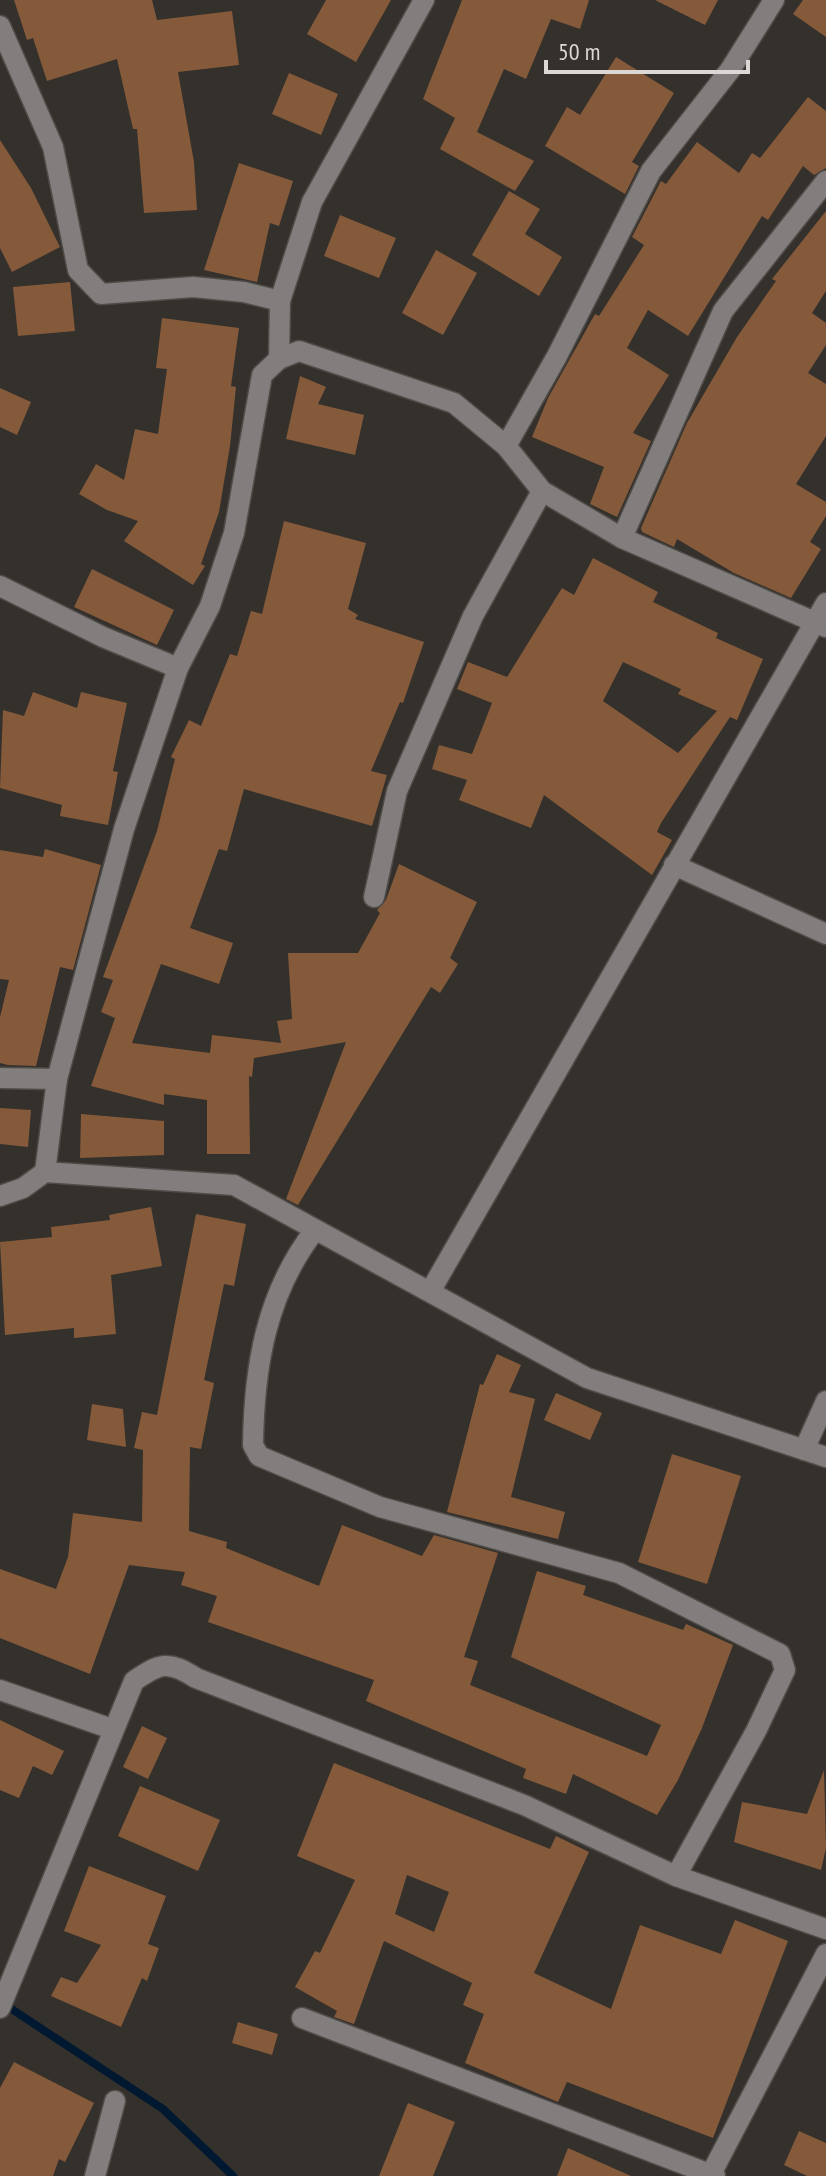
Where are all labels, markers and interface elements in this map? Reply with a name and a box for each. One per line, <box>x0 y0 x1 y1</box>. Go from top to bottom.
scale bar <box>546 24 748 74</box>
text: 50 m <box>558 36 600 67</box>

